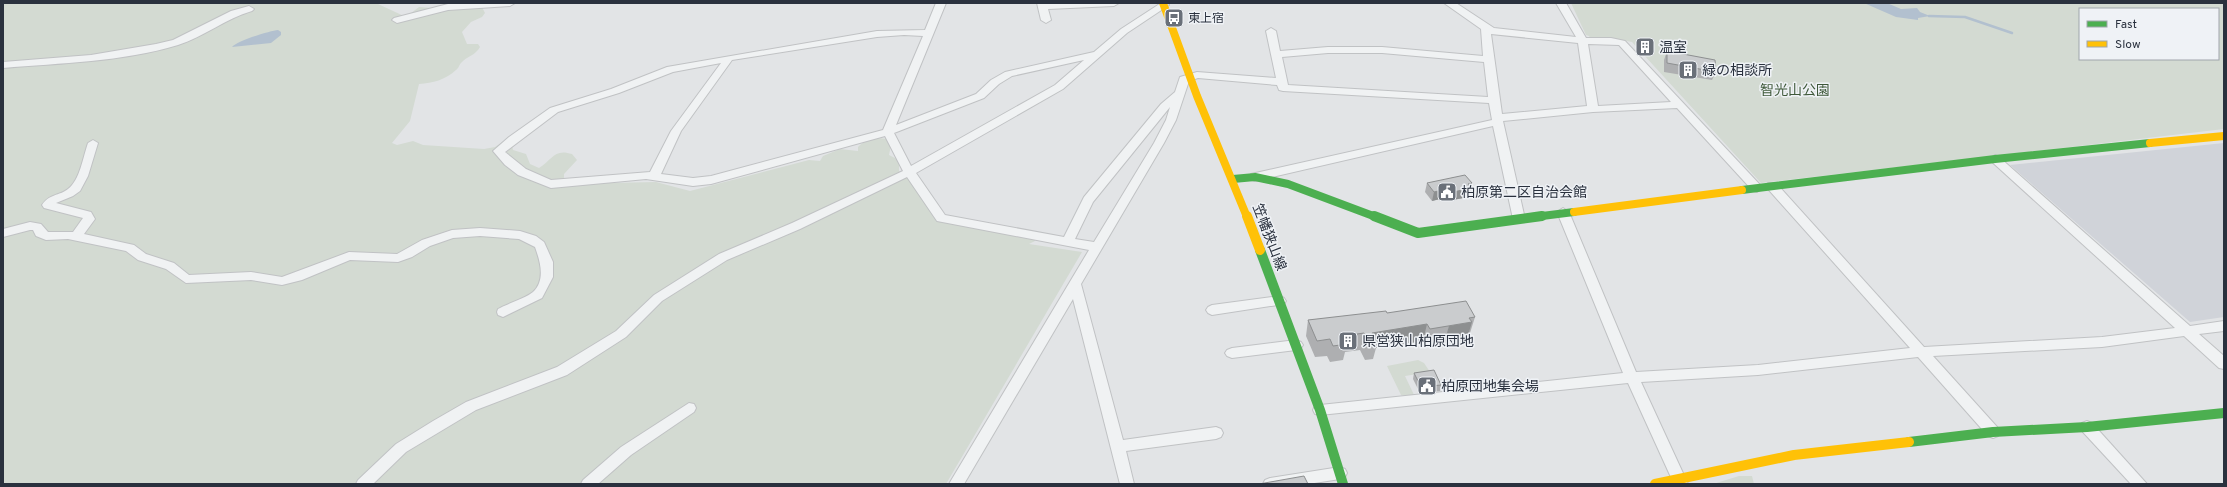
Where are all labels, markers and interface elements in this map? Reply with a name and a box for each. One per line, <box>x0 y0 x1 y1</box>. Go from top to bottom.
bus stop icon: 東上宿 <box>1163 7 1185 29</box>
legend <box>2079 8 2219 60</box>
place label: 東上宿 <box>1188 11 1224 27</box>
text: Fast <box>2115 17 2137 33</box>
building icon: 温室 <box>1634 36 1656 58</box>
text: Slow <box>2115 37 2141 53</box>
place label: 温室 <box>1659 40 1687 57</box>
building icon: 緑の相談所 <box>1677 59 1699 81</box>
place label: 緑の相談所 <box>1702 63 1772 80</box>
park label: 智光山公園 <box>1760 82 1830 100</box>
public building icon: 柏原第二区自治会館 <box>1436 181 1458 203</box>
place label: 柏原第二区自治会館 <box>1461 184 1587 202</box>
street label: 笠幡狭山線 <box>1248 202 1289 273</box>
building icon: 県営狭山柏原団地 <box>1337 330 1359 352</box>
place label: 県営狭山柏原団地 <box>1362 334 1474 351</box>
public building icon: 柏原団地集会場 <box>1416 375 1438 397</box>
place label: 柏原団地集会場 <box>1441 379 1539 396</box>

